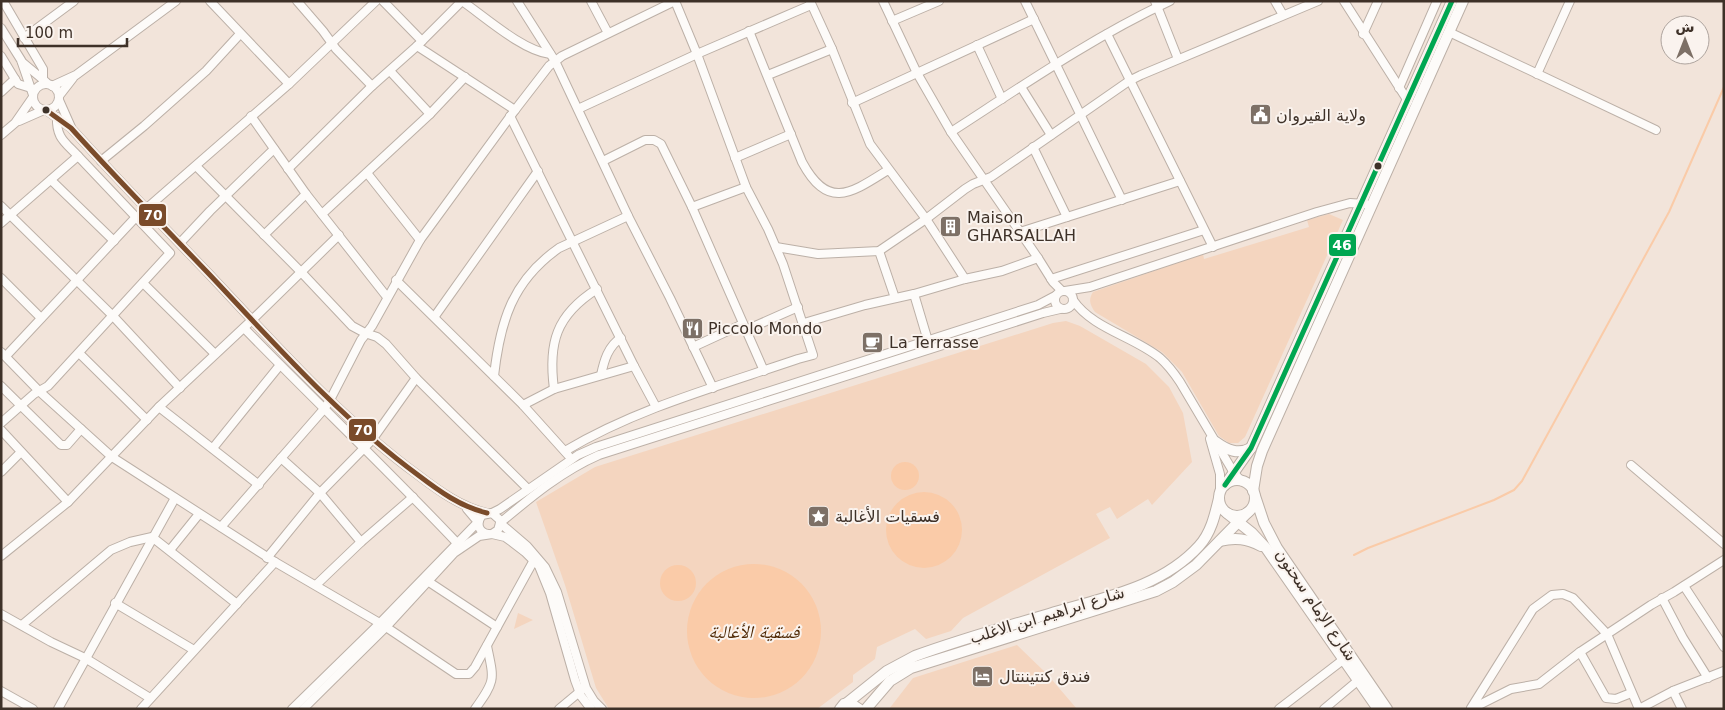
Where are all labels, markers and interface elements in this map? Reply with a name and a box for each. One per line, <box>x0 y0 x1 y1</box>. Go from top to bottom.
scale bar <box>18 15 126 47</box>
north arrow <box>1660 15 1710 65</box>
text: ش <box>1675 19 1695 35</box>
text: 100 m <box>25 24 73 42</box>
public building icon: ولاية القيروان <box>1248 103 1272 127</box>
unlabelled marker <box>41 105 51 115</box>
place label: ولاية القيروان <box>1276 106 1366 126</box>
unlabelled marker <box>1373 161 1383 171</box>
line badge: 70 <box>138 203 167 227</box>
text: 70 <box>143 207 163 223</box>
place label: Maison GHARSALLAH <box>967 208 1076 245</box>
building icon: Maison GHARSALLAH <box>939 214 963 238</box>
line badge: 46 <box>1328 233 1357 257</box>
text: 46 <box>1332 237 1352 253</box>
restaurant icon: Piccolo Mondo <box>680 316 704 340</box>
place label: Piccolo Mondo <box>708 319 822 338</box>
cafe icon: La Terrasse <box>861 330 885 354</box>
place label: La Terrasse <box>889 333 979 352</box>
line badge: 70 <box>348 418 377 442</box>
text: 70 <box>353 422 373 438</box>
place icon: فسقيات الأغالبة <box>807 504 831 528</box>
place label: فسقيات الأغالبة <box>835 506 940 526</box>
street label: شارع الإمام سحنون <box>1271 545 1361 665</box>
street label: شارع ابراهيم ابن الاغلب <box>967 582 1127 649</box>
water label: فسقية الأغالبة <box>708 621 801 642</box>
hotel icon: فندق كنتيننتال <box>971 664 995 688</box>
place label: فندق كنتيننتال <box>999 667 1090 686</box>

